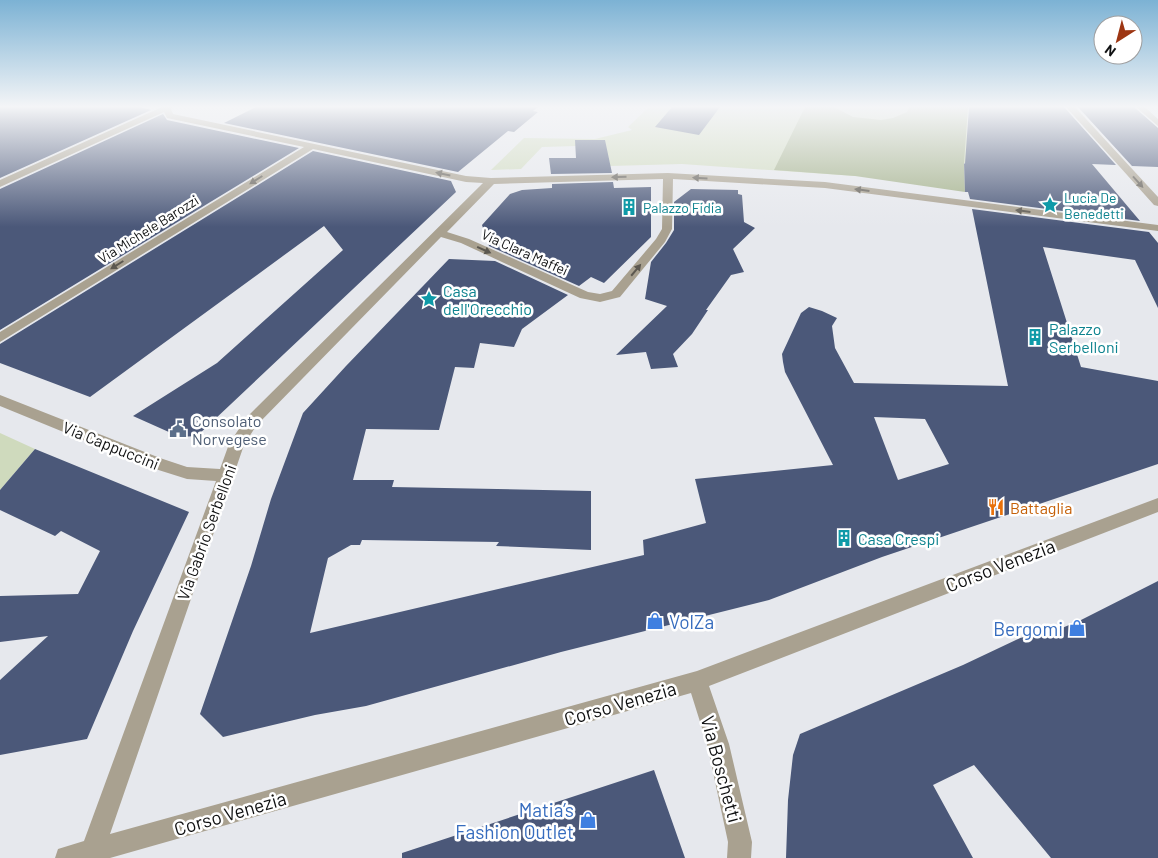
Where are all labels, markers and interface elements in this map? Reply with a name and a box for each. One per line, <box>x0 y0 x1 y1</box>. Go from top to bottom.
north arrow <box>1093 15 1143 65</box>
text: N <box>1101 41 1119 61</box>
one-way arrow <box>435 170 450 178</box>
one-way arrow <box>611 173 627 181</box>
one-way arrow <box>691 173 707 181</box>
one-way arrow <box>249 176 262 185</box>
one-way arrow <box>1133 176 1144 188</box>
one-way arrow <box>853 186 869 194</box>
place label: Lucia De Benedetti <box>1064 189 1124 222</box>
street label: Via Michele Barozzi <box>94 191 202 267</box>
place icon: Lucia De Benedetti <box>1040 195 1060 215</box>
building icon: Palazzo Fidia <box>619 197 639 217</box>
place label: Palazzo Fidia <box>643 199 722 216</box>
one-way arrow <box>1015 206 1031 214</box>
street label: Via Clara Maffei <box>479 225 571 279</box>
one-way arrow <box>477 246 491 254</box>
one-way arrow <box>111 261 124 270</box>
one-way arrow <box>630 264 641 276</box>
place label: Casa dell'Orecchio <box>443 281 532 318</box>
place icon: Casa dell'Orecchio <box>419 289 439 309</box>
place label: Palazzo Serbelloni <box>1049 319 1119 356</box>
building icon: Palazzo Serbelloni <box>1025 327 1045 347</box>
place label: Consolato Norvegese <box>192 411 267 448</box>
street label: Via Cappuccini <box>60 417 162 473</box>
public building icon: Consolato Norvegese <box>168 419 188 439</box>
street label: Via Gabrio Serbelloni <box>173 462 239 602</box>
restaurant icon: Battaglia <box>986 497 1006 517</box>
place label: Battaglia <box>1010 498 1072 517</box>
building icon: Casa Crespi <box>834 528 854 548</box>
place label: Casa Crespi <box>858 529 939 548</box>
street label: Corso Venezia <box>942 534 1058 596</box>
place label: VolZa <box>669 610 714 633</box>
shop icon: VolZa <box>645 611 665 631</box>
place label: Bergomi <box>993 617 1063 640</box>
shop icon: Bergomi <box>1067 618 1087 638</box>
street label: Corso Venezia <box>561 676 679 730</box>
street label: Via Boschetti <box>697 713 747 825</box>
street label: Corso Venezia <box>171 786 289 840</box>
place label: Matia’s Fashion Outlet <box>455 798 574 843</box>
shop icon: Matia’s Fashion Outlet <box>578 810 598 830</box>

